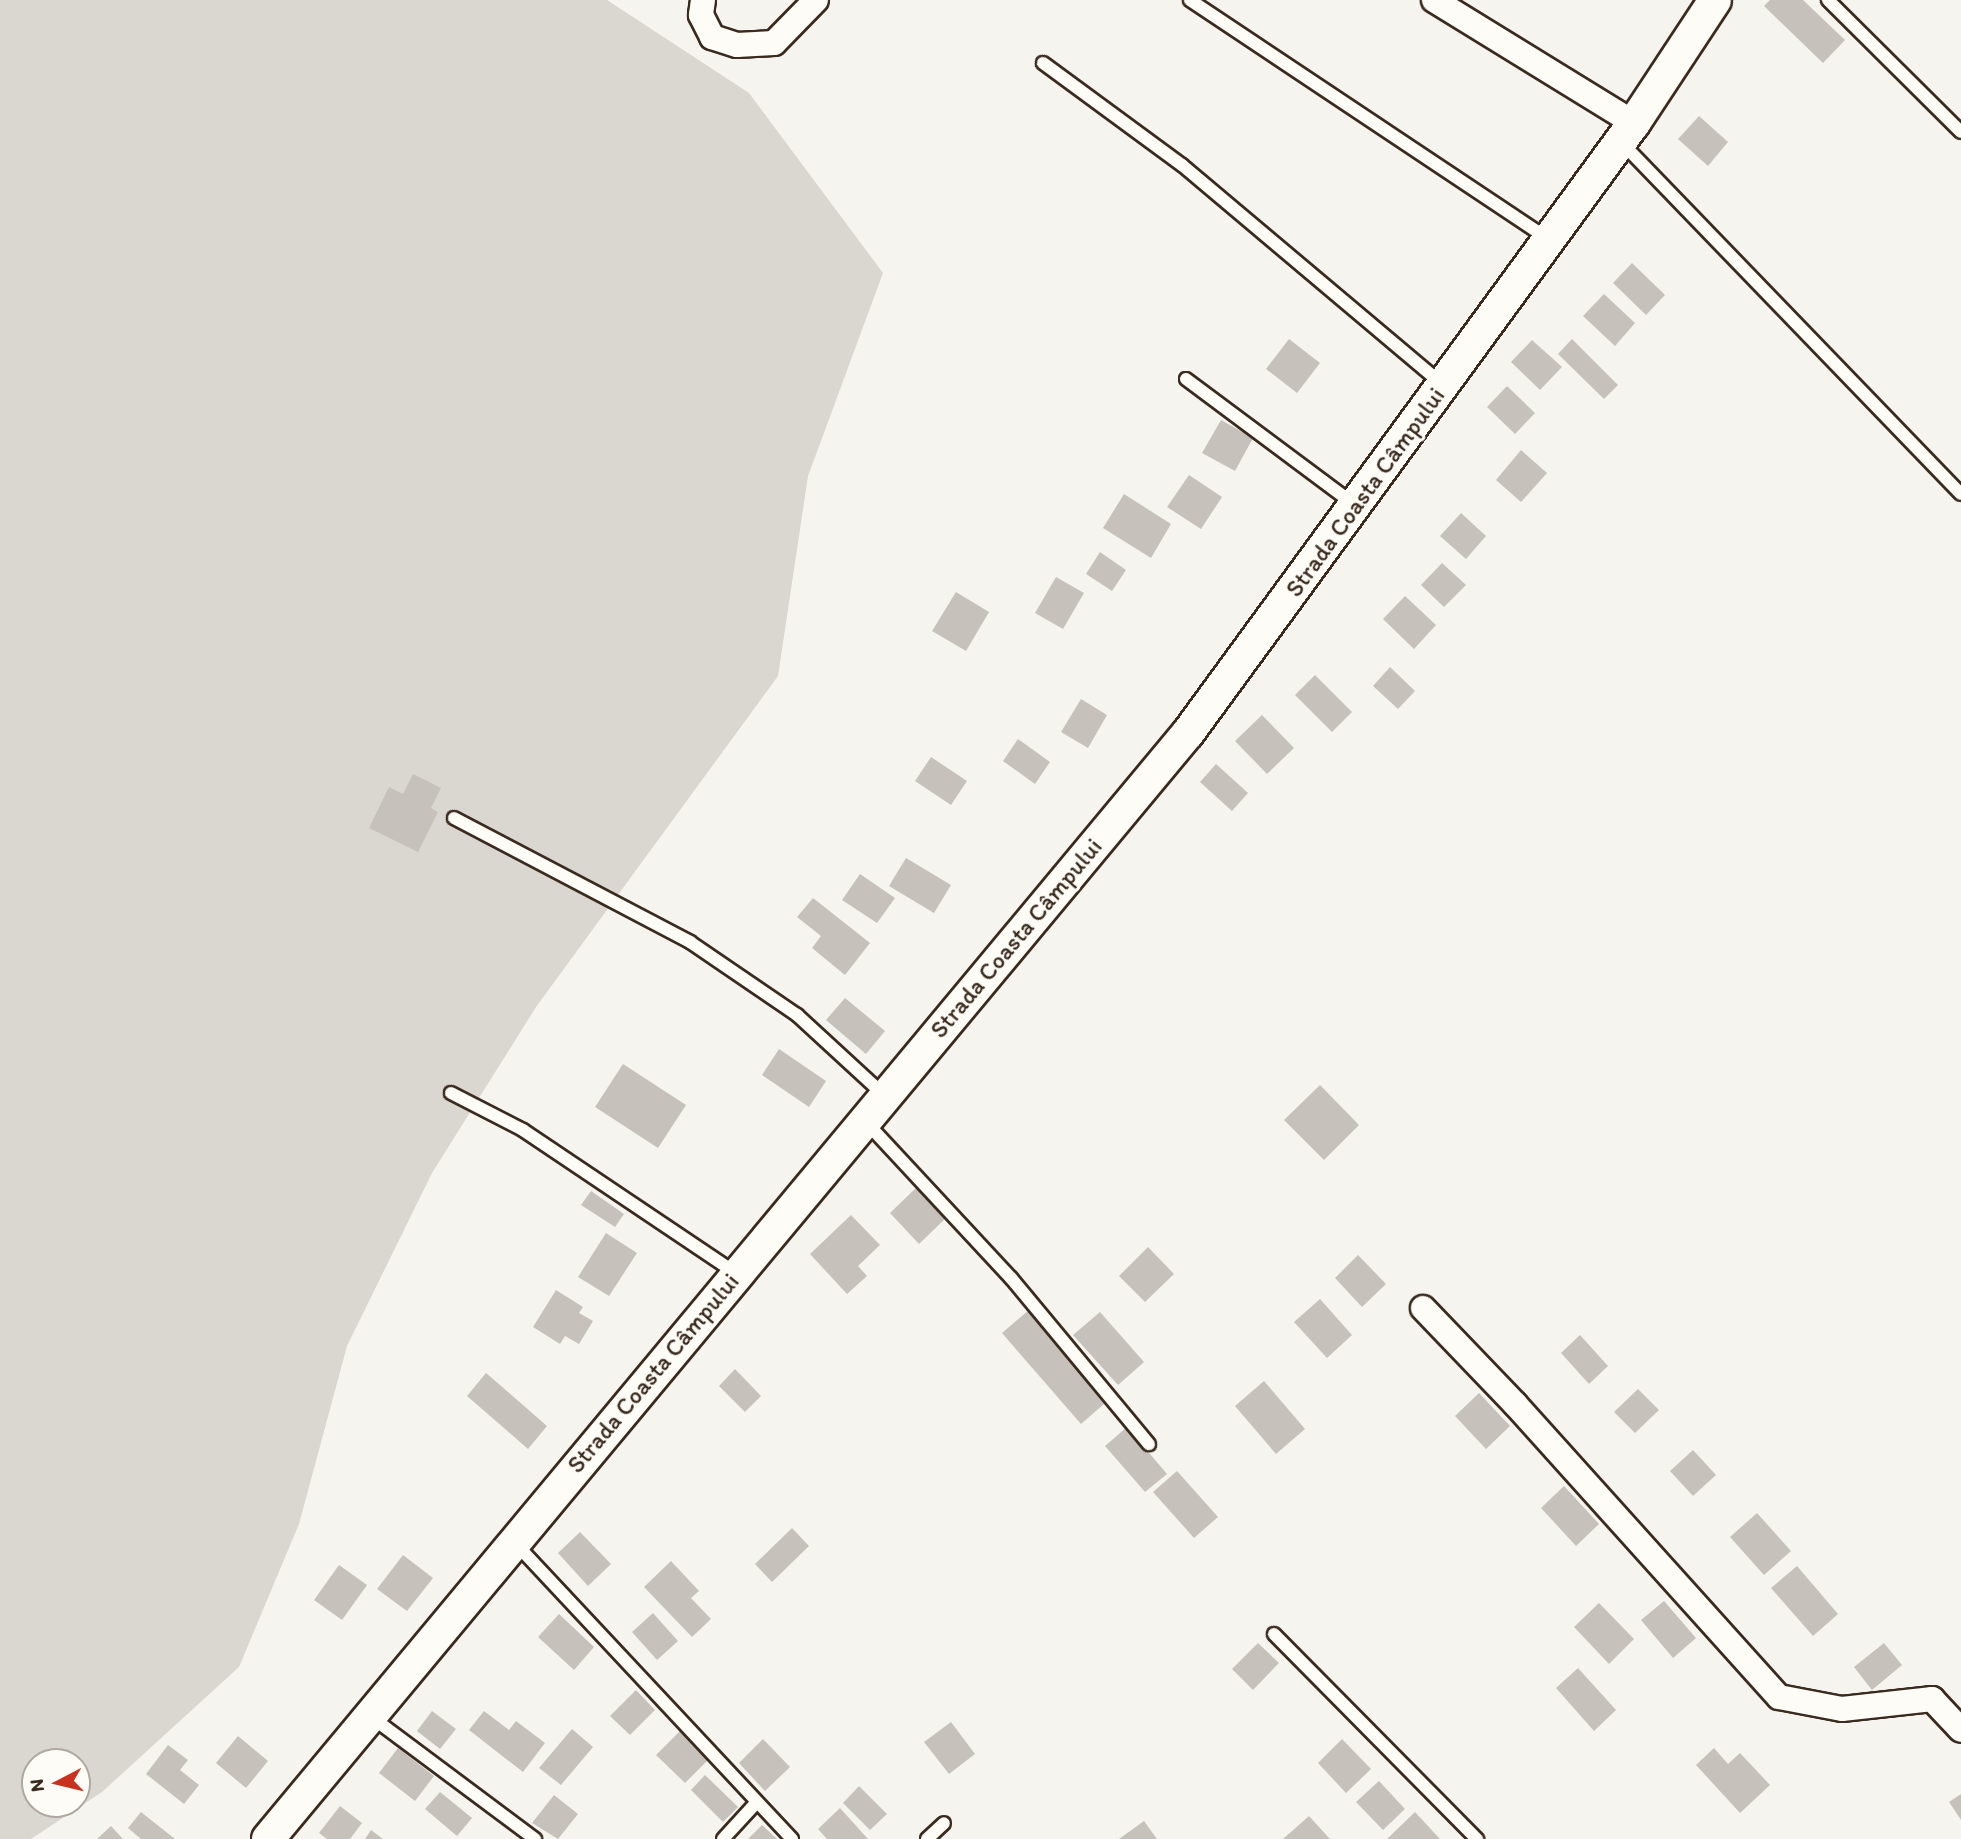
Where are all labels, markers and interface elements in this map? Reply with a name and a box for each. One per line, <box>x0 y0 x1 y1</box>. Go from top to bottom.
street label: Strada Coasta Câmpului <box>1280 382 1450 602</box>
street label: Strada Coasta Câmpului <box>924 833 1108 1043</box>
street label: Strada Coasta Câmpului <box>561 1268 745 1478</box>
north arrow <box>21 1748 91 1818</box>
text: N <box>24 1778 49 1793</box>

